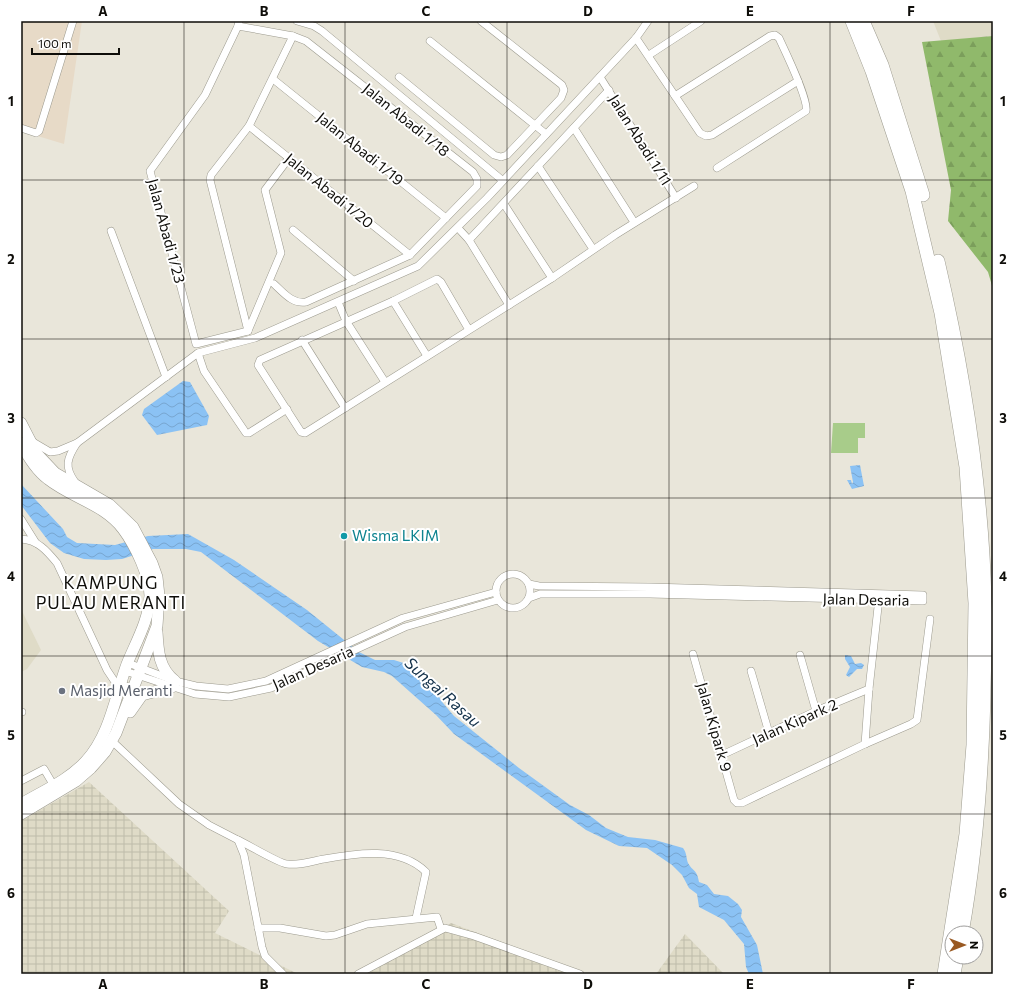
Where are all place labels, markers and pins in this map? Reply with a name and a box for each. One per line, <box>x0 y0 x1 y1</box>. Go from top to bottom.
place label: Wisma LKIM <box>352 526 439 544</box>
marker: Wisma LKIM <box>339 531 349 541</box>
place label: Masjid Meranti <box>70 681 173 699</box>
marker: Masjid Meranti <box>57 686 67 696</box>

